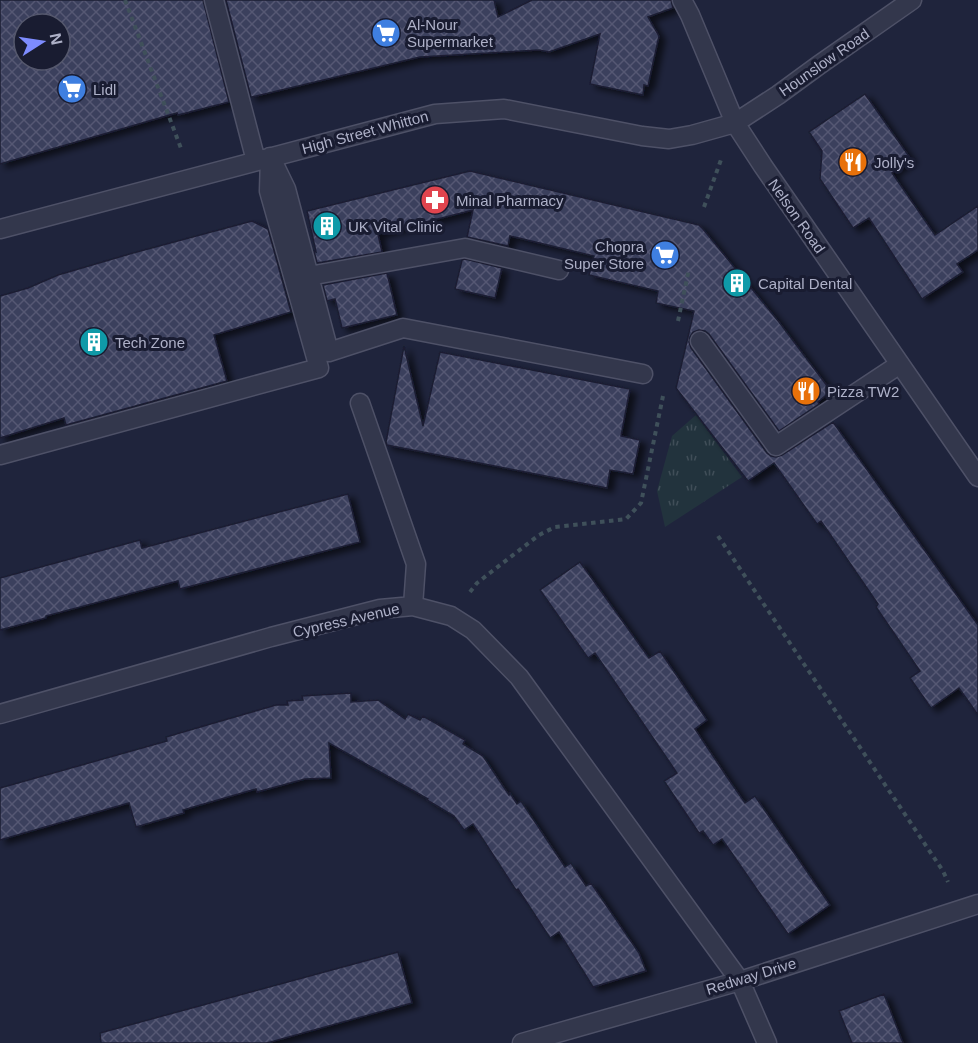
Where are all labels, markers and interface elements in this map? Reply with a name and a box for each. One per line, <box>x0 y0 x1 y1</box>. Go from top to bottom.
north arrow <box>12 12 72 72</box>
place label: Al-Nour Supermarket <box>407 16 494 50</box>
supermarket icon: Al-Nour Supermarket <box>370 17 402 49</box>
street label: Hounslow Road <box>776 25 872 99</box>
text: N <box>47 32 66 46</box>
supermarket icon: Lidl <box>56 73 88 105</box>
place label: Lidl <box>93 81 116 98</box>
street label: High Street Whitton <box>300 107 430 157</box>
restaurant icon: Jolly's <box>837 146 869 178</box>
place label: Jolly's <box>874 154 914 171</box>
street label: Nelson Road <box>765 176 829 256</box>
pharmacy icon: Minal Pharmacy <box>419 184 451 216</box>
place label: Minal Pharmacy <box>456 192 564 209</box>
building icon: UK Vital Clinic <box>311 210 343 242</box>
place label: UK Vital Clinic <box>348 218 443 235</box>
place label: Chopra Super Store <box>564 238 645 272</box>
supermarket icon: Chopra Super Store <box>649 239 681 271</box>
building icon: Capital Dental <box>721 267 753 299</box>
place label: Capital Dental <box>758 275 852 292</box>
building icon: Tech Zone <box>78 326 110 358</box>
place label: Tech Zone <box>115 334 185 351</box>
restaurant icon: Pizza TW2 <box>790 375 822 407</box>
place label: Pizza TW2 <box>827 383 899 400</box>
street label: Cypress Avenue <box>291 599 401 641</box>
street label: Redway Drive <box>704 954 798 998</box>

